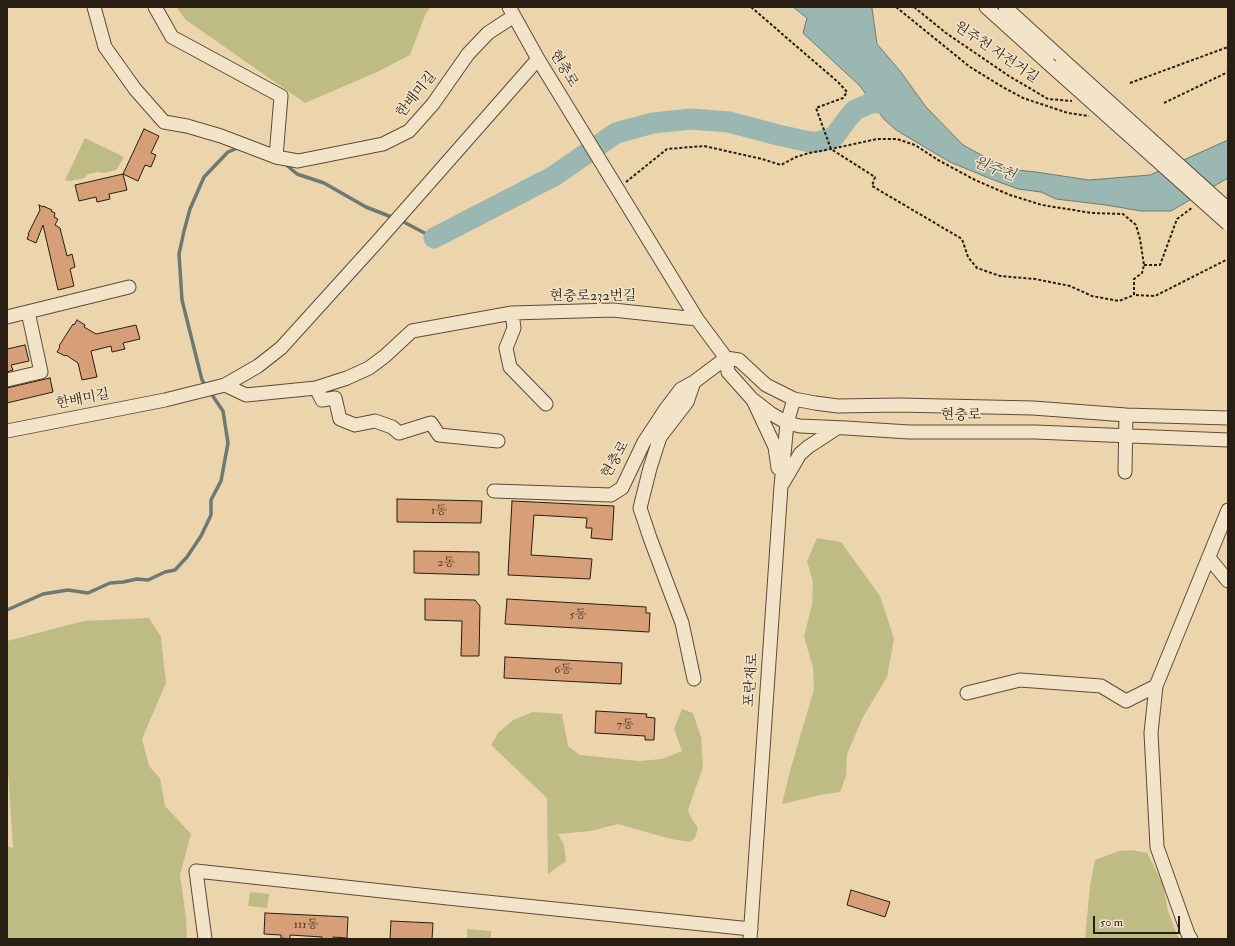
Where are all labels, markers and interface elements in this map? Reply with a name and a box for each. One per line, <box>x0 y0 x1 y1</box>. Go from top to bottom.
street label: 원주천 자전거길 <box>951 19 1041 87</box>
street label: 현충로 <box>545 47 581 91</box>
street label: 한배미길 <box>393 69 441 121</box>
water label: 원주천 <box>970 154 1018 186</box>
street label: 현충로232번길 <box>549 289 637 305</box>
street label: 한배미길 <box>55 387 111 413</box>
street label: 현충로 <box>941 408 981 424</box>
street label: 현충로 <box>599 438 633 482</box>
house number: 1동 <box>431 504 447 518</box>
house number: 2동 <box>437 556 455 570</box>
house number: 5동 <box>570 608 586 622</box>
street label: 포란재로 <box>742 652 762 708</box>
house number: 6동 <box>554 663 572 677</box>
house number: 7동 <box>616 718 634 732</box>
scale bar <box>1095 908 1182 934</box>
text: 50 m <box>1100 915 1123 930</box>
house number: 111동 <box>294 918 318 932</box>

